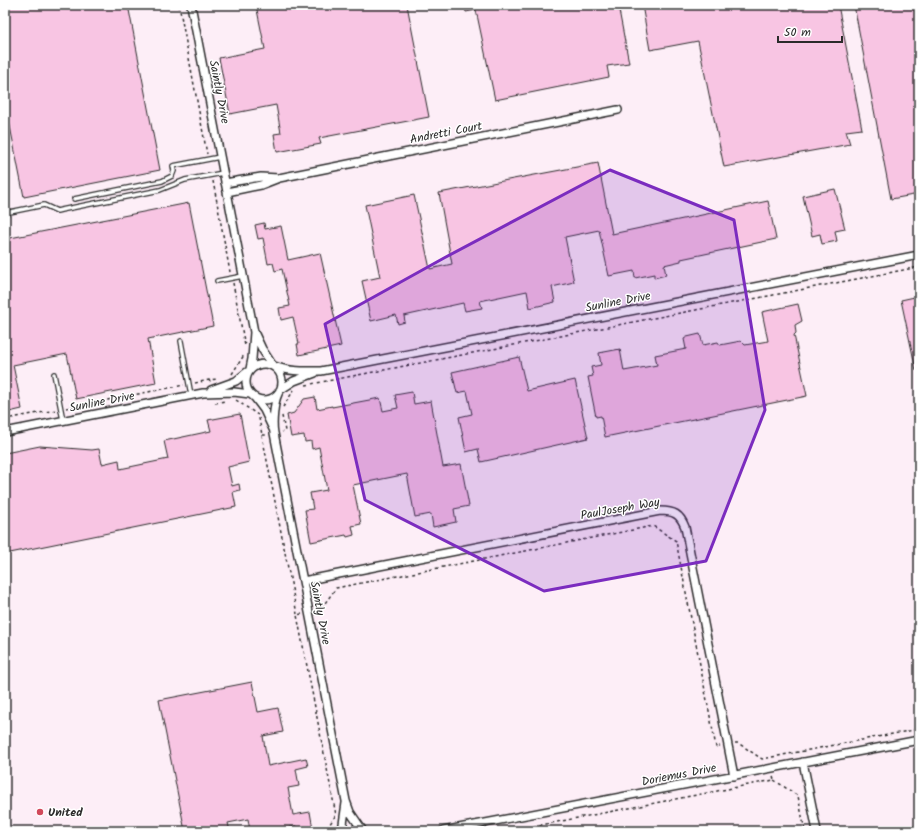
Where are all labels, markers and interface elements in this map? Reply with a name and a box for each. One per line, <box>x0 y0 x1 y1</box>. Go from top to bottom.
scale bar <box>778 18 842 44</box>
text: 50 m <box>784 23 811 42</box>
street label: Saintly Drive <box>204 59 235 126</box>
street label: Andretti Court <box>408 117 484 149</box>
street label: Sunline Drive <box>584 286 653 318</box>
street label: Sunline Drive <box>68 386 137 418</box>
street label: PaulJoseph Way <box>579 493 661 525</box>
street label: Saintly Drive <box>305 580 336 647</box>
street label: Doriemus Drive <box>640 758 719 792</box>
place label: United <box>48 803 83 822</box>
marker: United <box>35 807 45 817</box>

